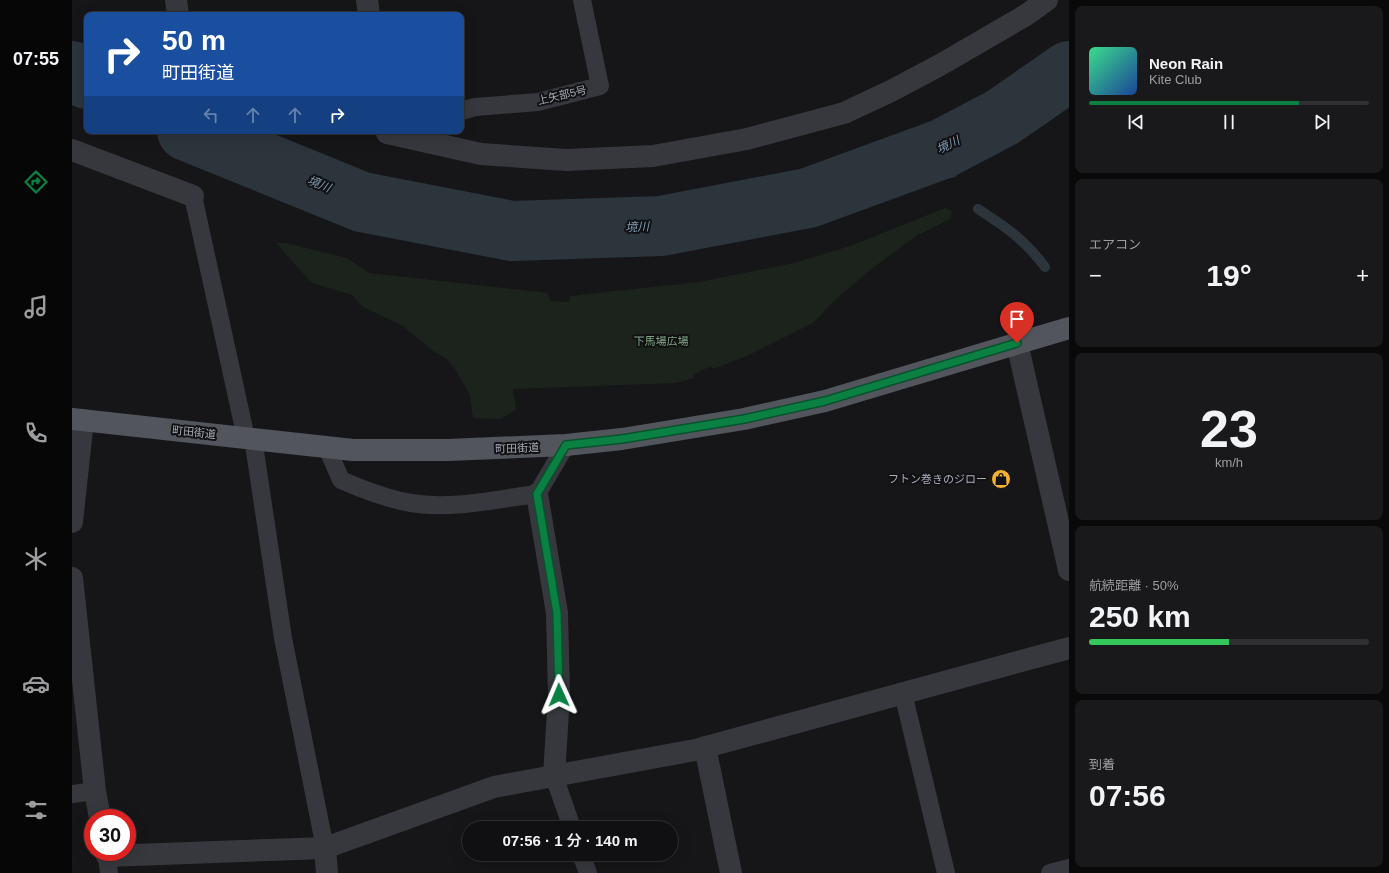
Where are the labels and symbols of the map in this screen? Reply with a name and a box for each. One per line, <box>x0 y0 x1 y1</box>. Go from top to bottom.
street label: 上矢部5号 <box>536 84 588 106</box>
water label: 境川 <box>934 133 964 157</box>
water label: 境川 <box>305 173 335 196</box>
water label: 境川 <box>625 220 651 234</box>
pin <box>1000 302 1034 343</box>
park label: 下馬場広場 <box>634 335 689 347</box>
street label: 町田街道 <box>171 424 217 440</box>
street label: 町田街道 <box>495 441 539 455</box>
shop icon: フトン巻きのジロー <box>990 468 1012 490</box>
place label: フトン巻きのジロー <box>888 473 987 485</box>
position arrow <box>538 674 580 716</box>
speed limit sign: 30 <box>84 809 136 861</box>

